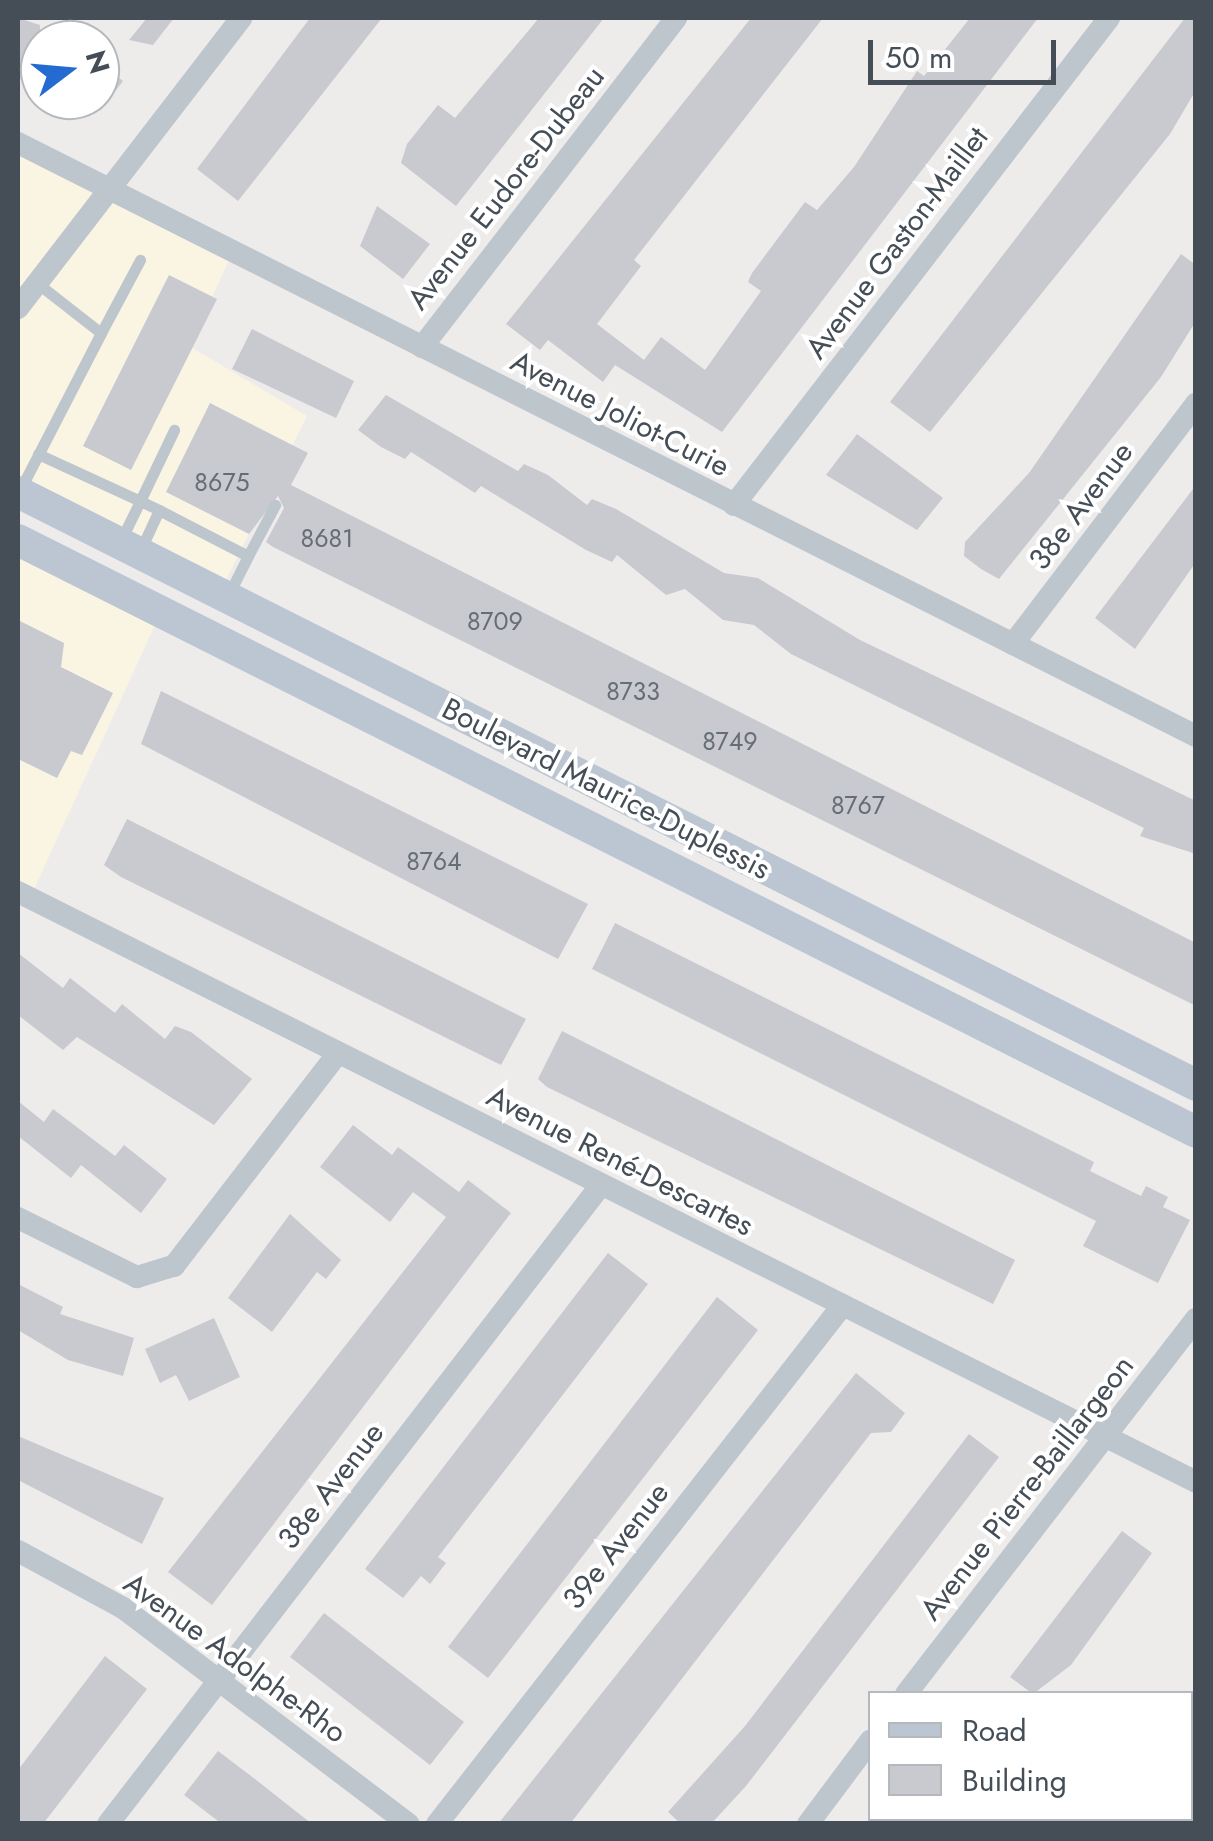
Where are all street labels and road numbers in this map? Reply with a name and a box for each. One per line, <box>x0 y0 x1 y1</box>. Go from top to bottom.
street label: Avenue Eudore-Dubeau <box>400 59 612 317</box>
street label: Avenue Gaston-Maillet <box>798 120 996 366</box>
street label: Avenue Joliot-Curie <box>505 343 735 485</box>
street label: 38e Avenue <box>1021 435 1141 577</box>
street label: Boulevard Maurice-Duplessis <box>436 691 776 887</box>
street label: Avenue René-Descartes <box>481 1078 759 1244</box>
street label: Avenue Pierre-Baillargeon <box>913 1349 1141 1627</box>
street label: 38e Avenue <box>270 1416 392 1556</box>
street label: 39e Avenue <box>555 1476 677 1616</box>
street label: Avenue Adolphe-Rho <box>117 1565 353 1751</box>

